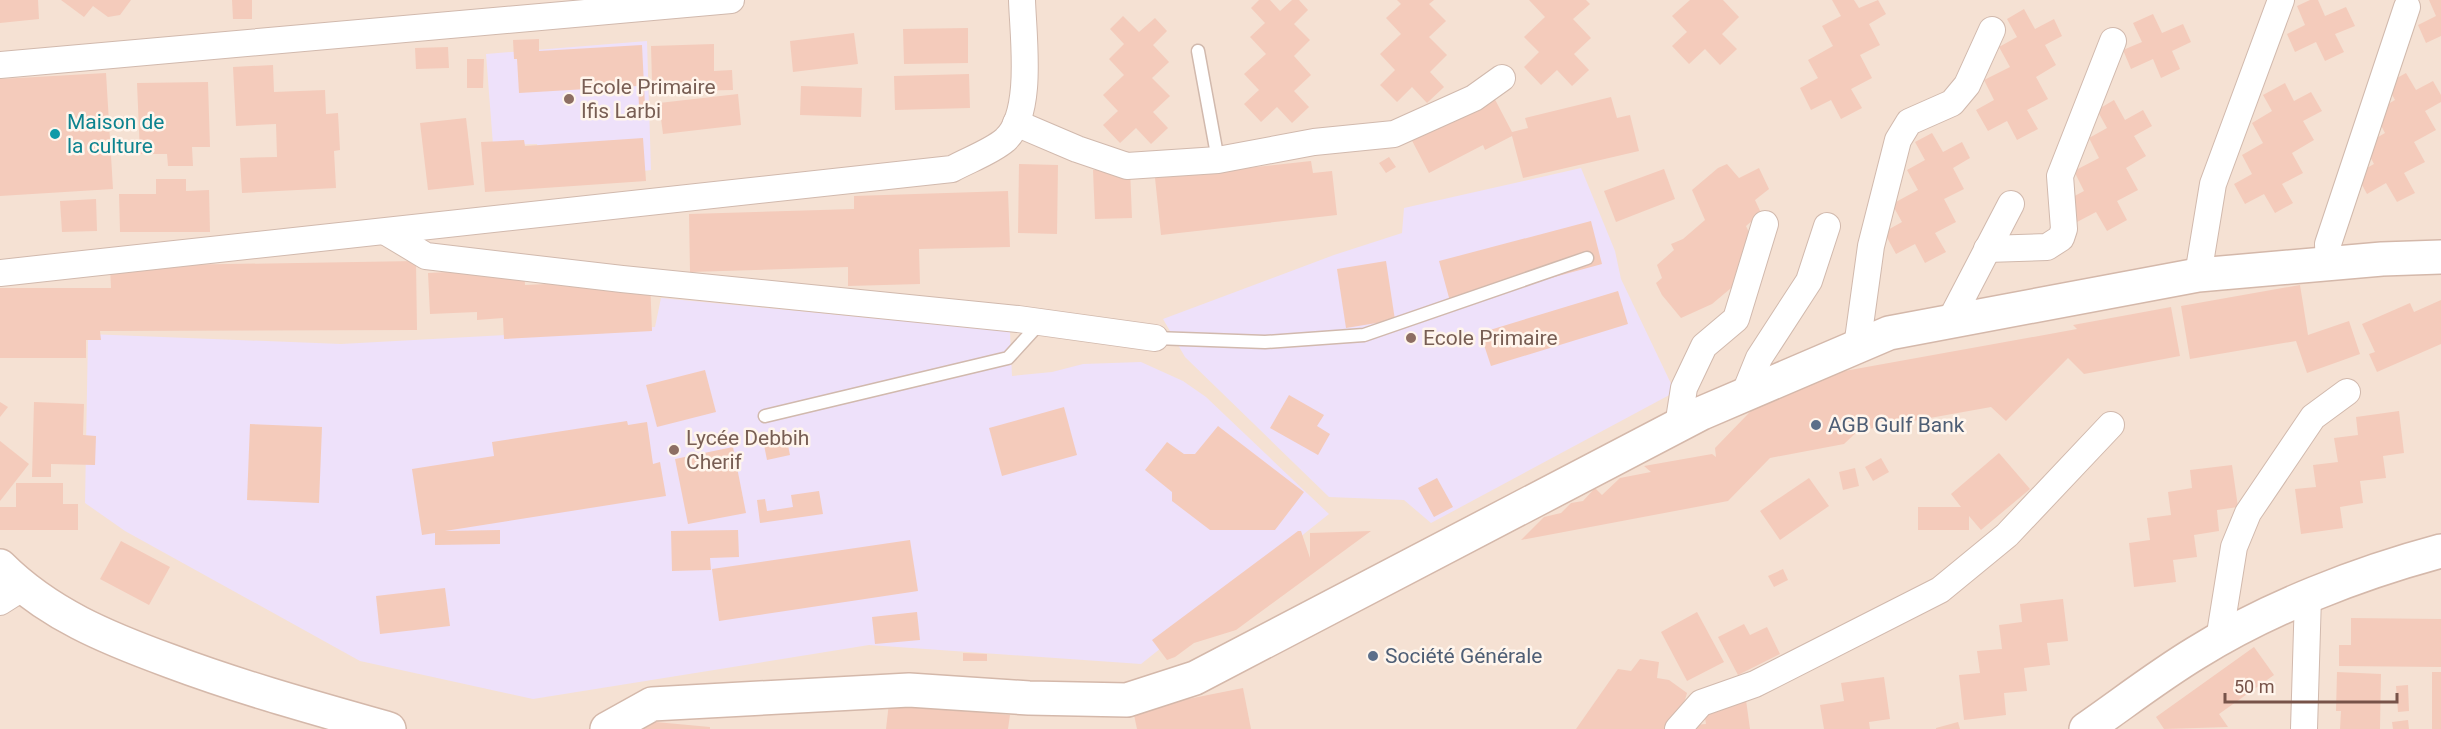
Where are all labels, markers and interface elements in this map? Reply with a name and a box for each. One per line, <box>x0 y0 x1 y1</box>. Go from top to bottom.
place label: Ecole Primaire Ifis Larbi <box>581 75 716 123</box>
marker: Ecole Primaire Ifis Larbi <box>562 92 576 106</box>
place label: Maison de la culture <box>67 110 164 158</box>
marker: Maison de la culture <box>48 127 62 141</box>
place label: Ecole Primaire <box>1423 326 1558 350</box>
marker: Ecole Primaire <box>1404 331 1418 345</box>
place label: AGB Gulf Bank <box>1828 413 1965 437</box>
marker: AGB Gulf Bank <box>1809 418 1823 432</box>
place label: Lycée Debbih Cherif <box>686 426 809 474</box>
marker: Lycée Debbih Cherif <box>667 443 681 457</box>
place label: Société Générale <box>1385 644 1542 668</box>
marker: Société Générale <box>1366 649 1380 663</box>
scale bar <box>2225 666 2398 704</box>
text: 50 m <box>2234 676 2274 697</box>

